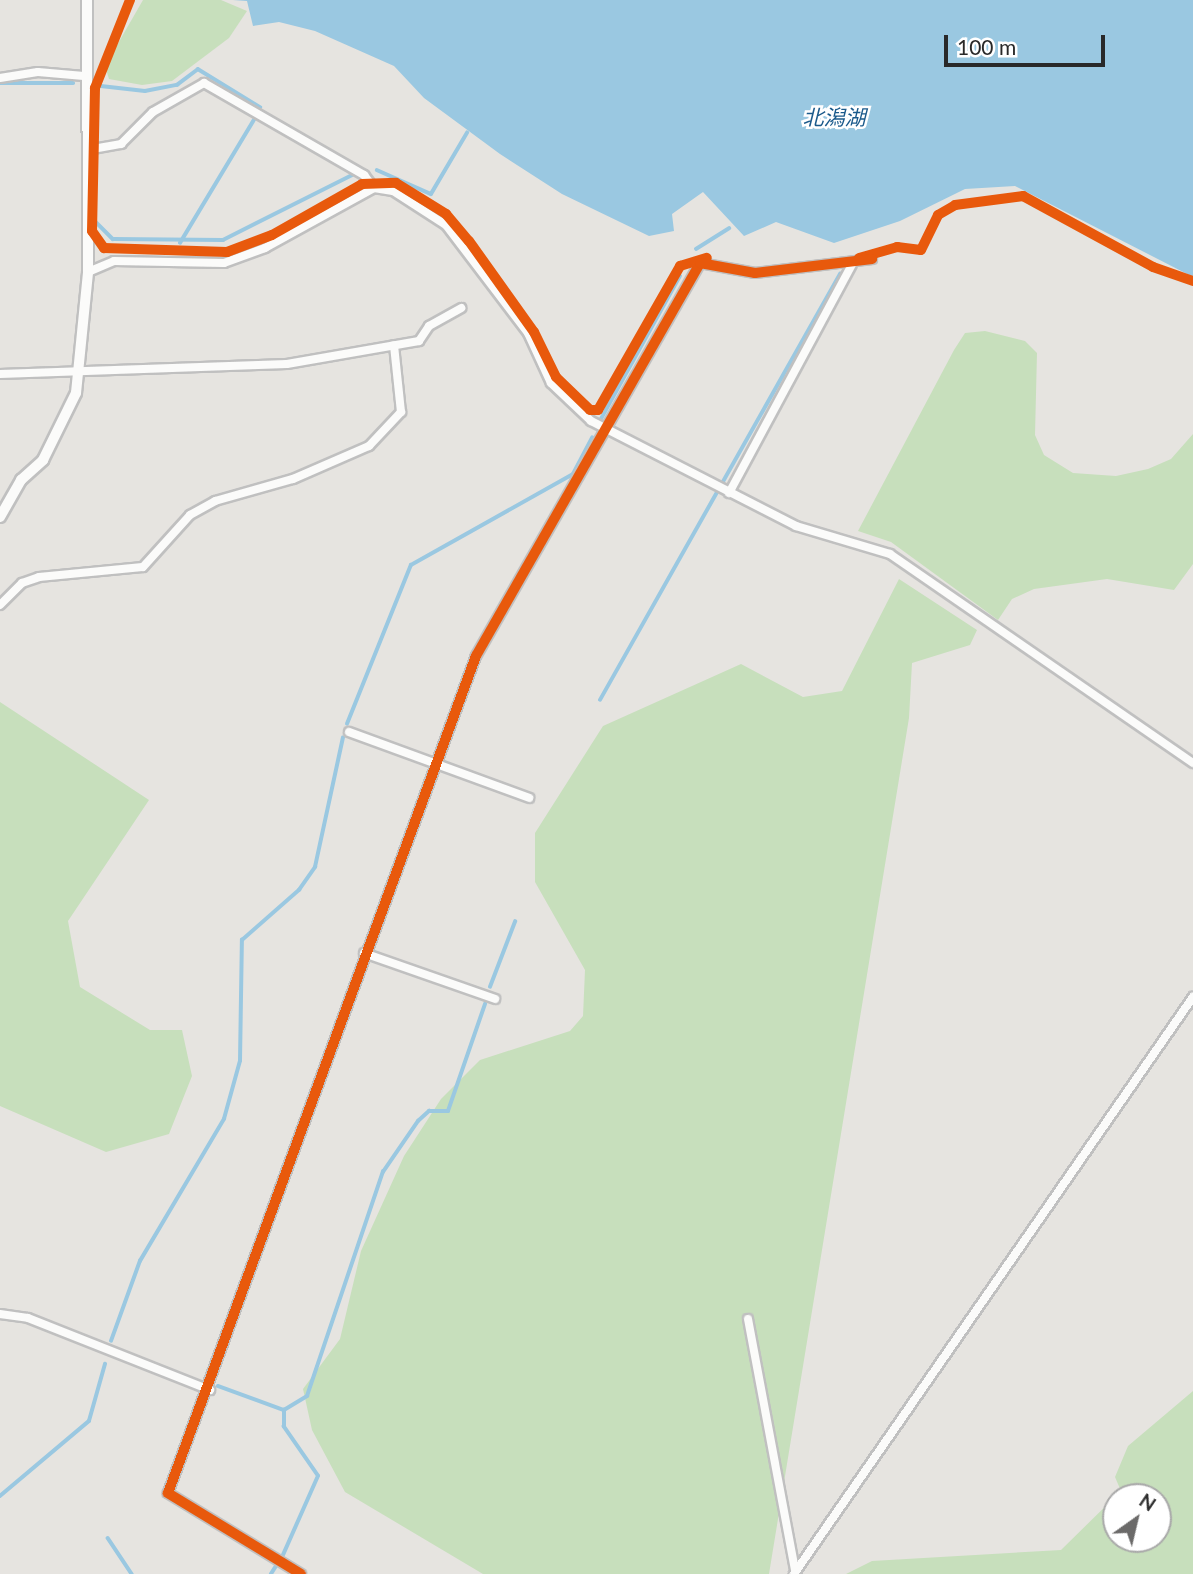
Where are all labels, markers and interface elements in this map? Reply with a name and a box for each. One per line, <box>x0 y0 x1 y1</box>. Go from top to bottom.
scale bar <box>948 21 1109 65</box>
text: 100 m <box>957 34 1016 59</box>
water label: 北潟湖 <box>803 104 865 130</box>
north arrow <box>1102 1483 1172 1553</box>
text: N <box>1135 1488 1160 1515</box>

